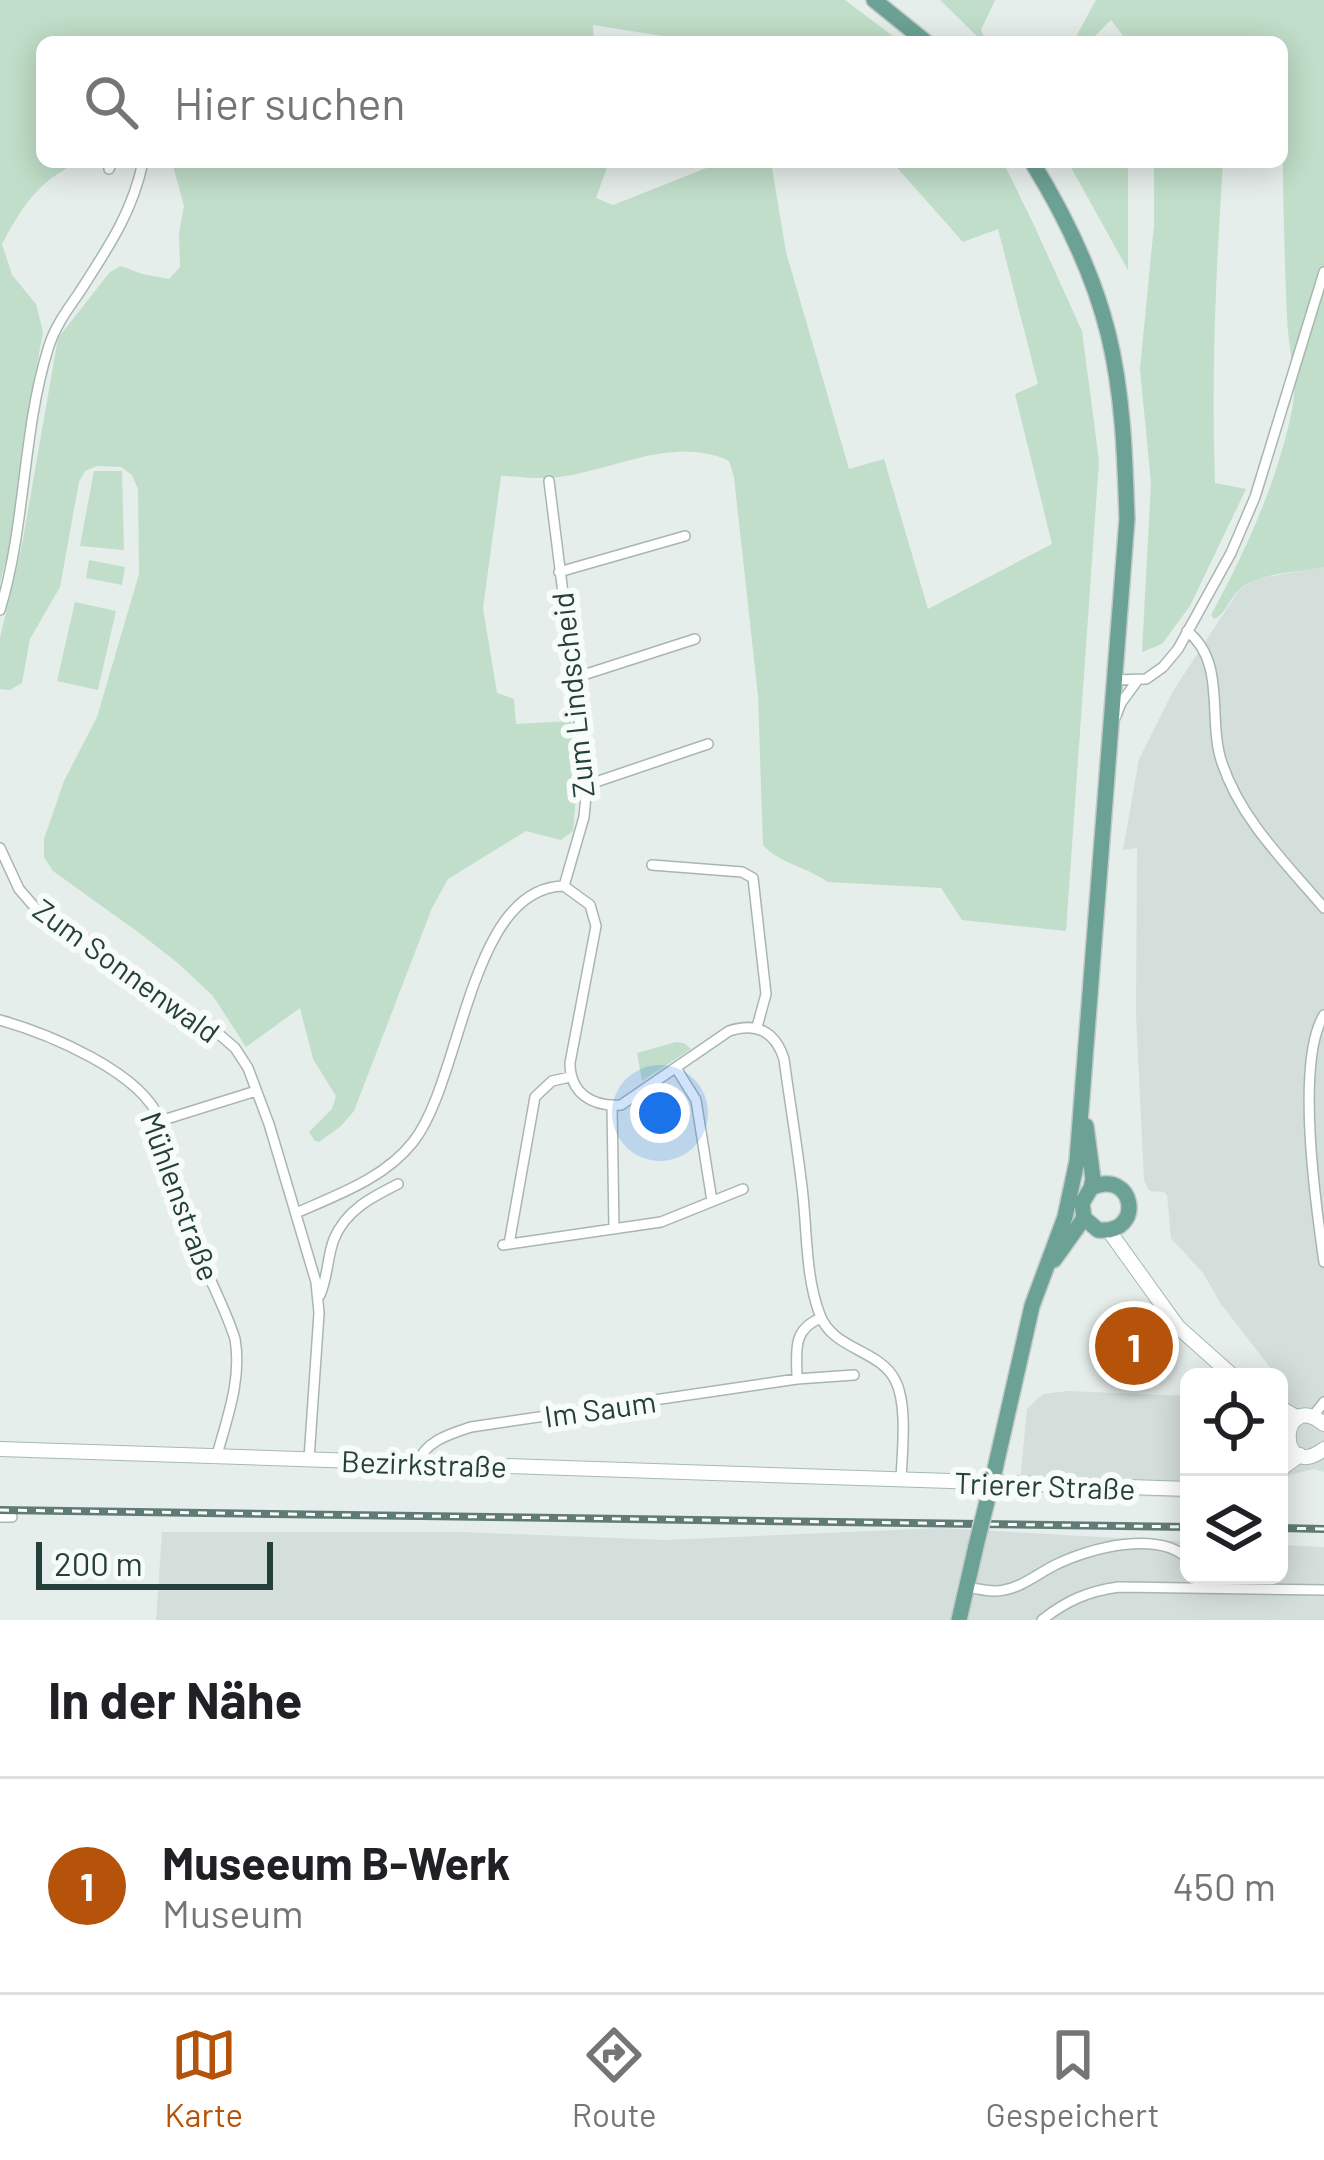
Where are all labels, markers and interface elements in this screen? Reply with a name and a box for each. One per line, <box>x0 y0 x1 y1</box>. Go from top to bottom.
search box <box>36 36 1288 168</box>
icon: search <box>78 69 144 135</box>
text: Hier suchen <box>174 75 406 129</box>
street label: Zum Lindscheid <box>543 590 601 800</box>
street label: Zum Sonnenwald <box>27 890 227 1050</box>
your location <box>630 1083 690 1143</box>
street label: Mühlenstraße <box>134 1107 228 1285</box>
pin: 1 <box>1095 1301 1173 1391</box>
map controls <box>1180 1368 1288 1584</box>
button: locate <box>1180 1368 1288 1476</box>
street label: Im Saum <box>542 1382 658 1434</box>
street label: Bezirkstraße <box>341 1442 507 1484</box>
street label: Trierer Straße <box>954 1464 1136 1506</box>
button: layers <box>1180 1476 1288 1584</box>
scale bar <box>36 1536 273 1589</box>
text: 200 m <box>54 1543 143 1583</box>
text: In der Nähe <box>48 1668 302 1729</box>
text: Museeum B-Werk <box>162 1835 510 1889</box>
text: 1 <box>80 1862 94 1909</box>
text: 450 m <box>1172 1862 1276 1909</box>
text: Museum <box>162 1889 304 1936</box>
tab: Karte <box>164 2022 243 2134</box>
tab: Route <box>572 2022 657 2134</box>
tab: Gespeichert <box>985 2022 1160 2134</box>

